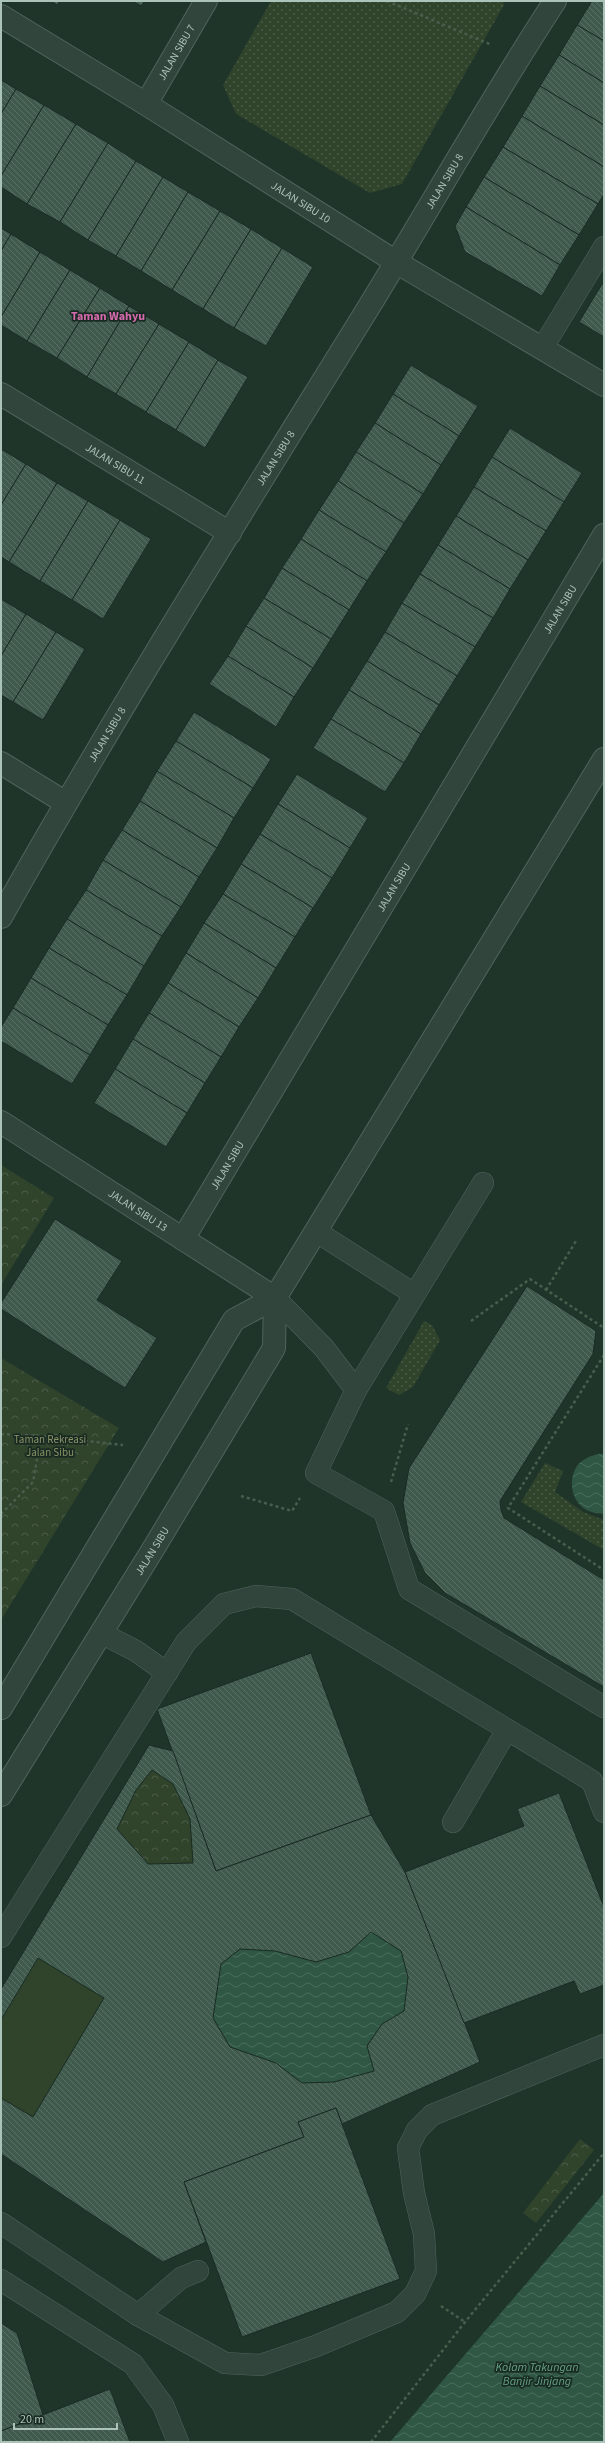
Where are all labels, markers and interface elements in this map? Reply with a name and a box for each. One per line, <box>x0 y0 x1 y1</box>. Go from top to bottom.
street label: JALAN SIBU 7 <box>155 22 199 83</box>
street label: JALAN SIBU 8 <box>422 151 467 212</box>
street label: JALAN SIBU 10 <box>268 178 333 227</box>
district label: Taman Wahyu <box>71 308 145 325</box>
street label: JALAN SIBU 8 <box>253 427 299 488</box>
street label: JALAN SIBU 11 <box>83 440 148 488</box>
street label: JALAN SIBU <box>540 582 581 636</box>
street label: JALAN SIBU 8 <box>85 704 130 765</box>
street label: JALAN SIBU <box>373 860 414 915</box>
street label: JALAN SIBU <box>207 1138 248 1193</box>
street label: JALAN SIBU 13 <box>105 1186 170 1235</box>
park label: Taman Rekreasi Jalan Sibu <box>14 1432 86 1460</box>
street label: JALAN SIBU <box>132 1524 173 1578</box>
water label: Kolam Takungan Banjir Jinjang <box>495 2359 579 2390</box>
scale bar <box>14 2405 117 2431</box>
text: 20 m <box>20 2411 44 2428</box>

